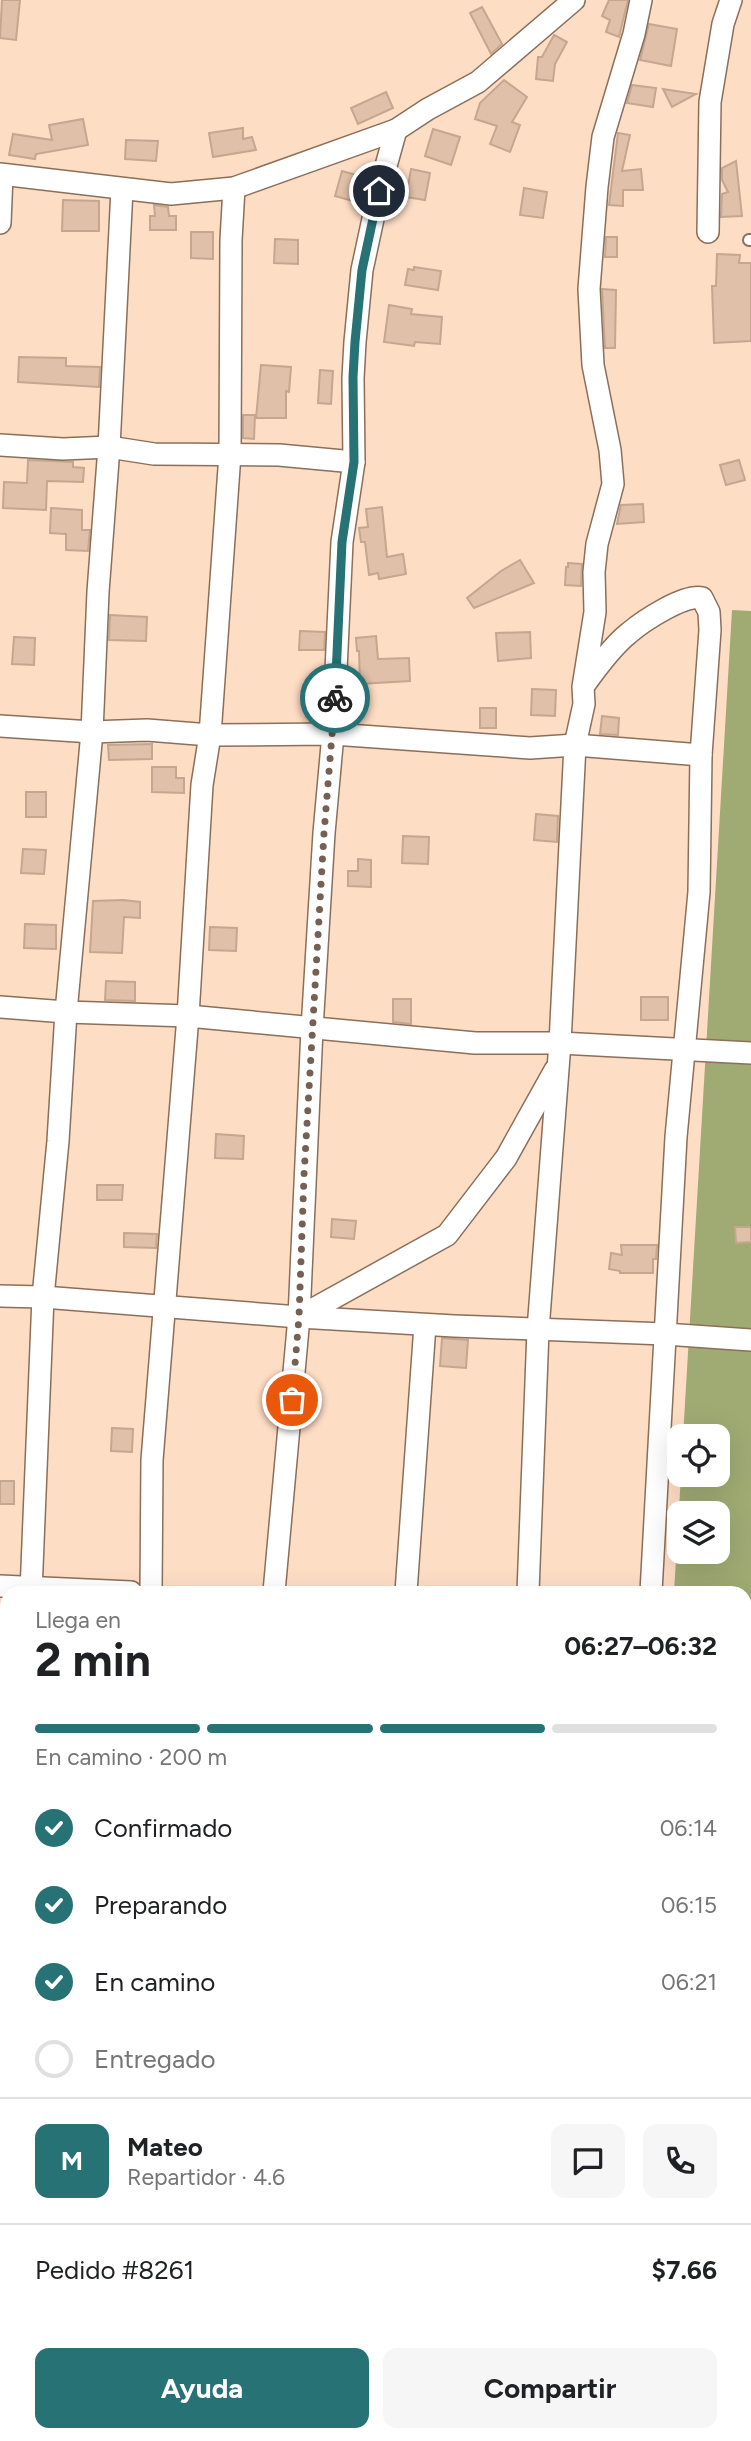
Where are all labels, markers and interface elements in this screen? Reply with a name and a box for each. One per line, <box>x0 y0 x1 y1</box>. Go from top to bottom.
pin <box>349 161 409 221</box>
icon: home <box>360 172 398 210</box>
courier <box>300 663 370 733</box>
icon: bike <box>316 679 354 717</box>
pin <box>262 1370 322 1430</box>
icon: bag <box>273 1381 311 1419</box>
map controls <box>667 1424 730 1564</box>
button: locate <box>667 1424 730 1487</box>
button: layers <box>667 1501 730 1564</box>
text: Llega en <box>35 1606 121 1634</box>
text: 06:27–06:32 <box>564 1630 717 1662</box>
text: 2 min <box>35 1632 151 1688</box>
text: En camino · 200 m <box>35 1743 227 1771</box>
icon: check <box>35 1809 73 1847</box>
text: Confirmado <box>94 1812 232 1844</box>
text: 06:14 <box>660 1814 717 1842</box>
icon: check <box>35 1886 73 1924</box>
text: Preparando <box>94 1889 227 1921</box>
text: 06:15 <box>661 1891 717 1919</box>
icon: check <box>35 1963 73 2001</box>
text: En camino <box>94 1966 215 1998</box>
text: 06:21 <box>661 1968 717 1996</box>
text: Entregado <box>94 2043 216 2075</box>
button: chat <box>551 2124 625 2198</box>
button: phone <box>643 2124 717 2198</box>
text: Mateo <box>127 2131 203 2163</box>
text: M <box>61 2145 83 2177</box>
text: Repartidor · 4.6 <box>127 2163 285 2191</box>
text: Pedido #8261 <box>35 2254 194 2286</box>
text: $7.66 <box>652 2254 717 2286</box>
button: Ayuda <box>35 2348 369 2428</box>
button: Compartir <box>383 2348 717 2428</box>

